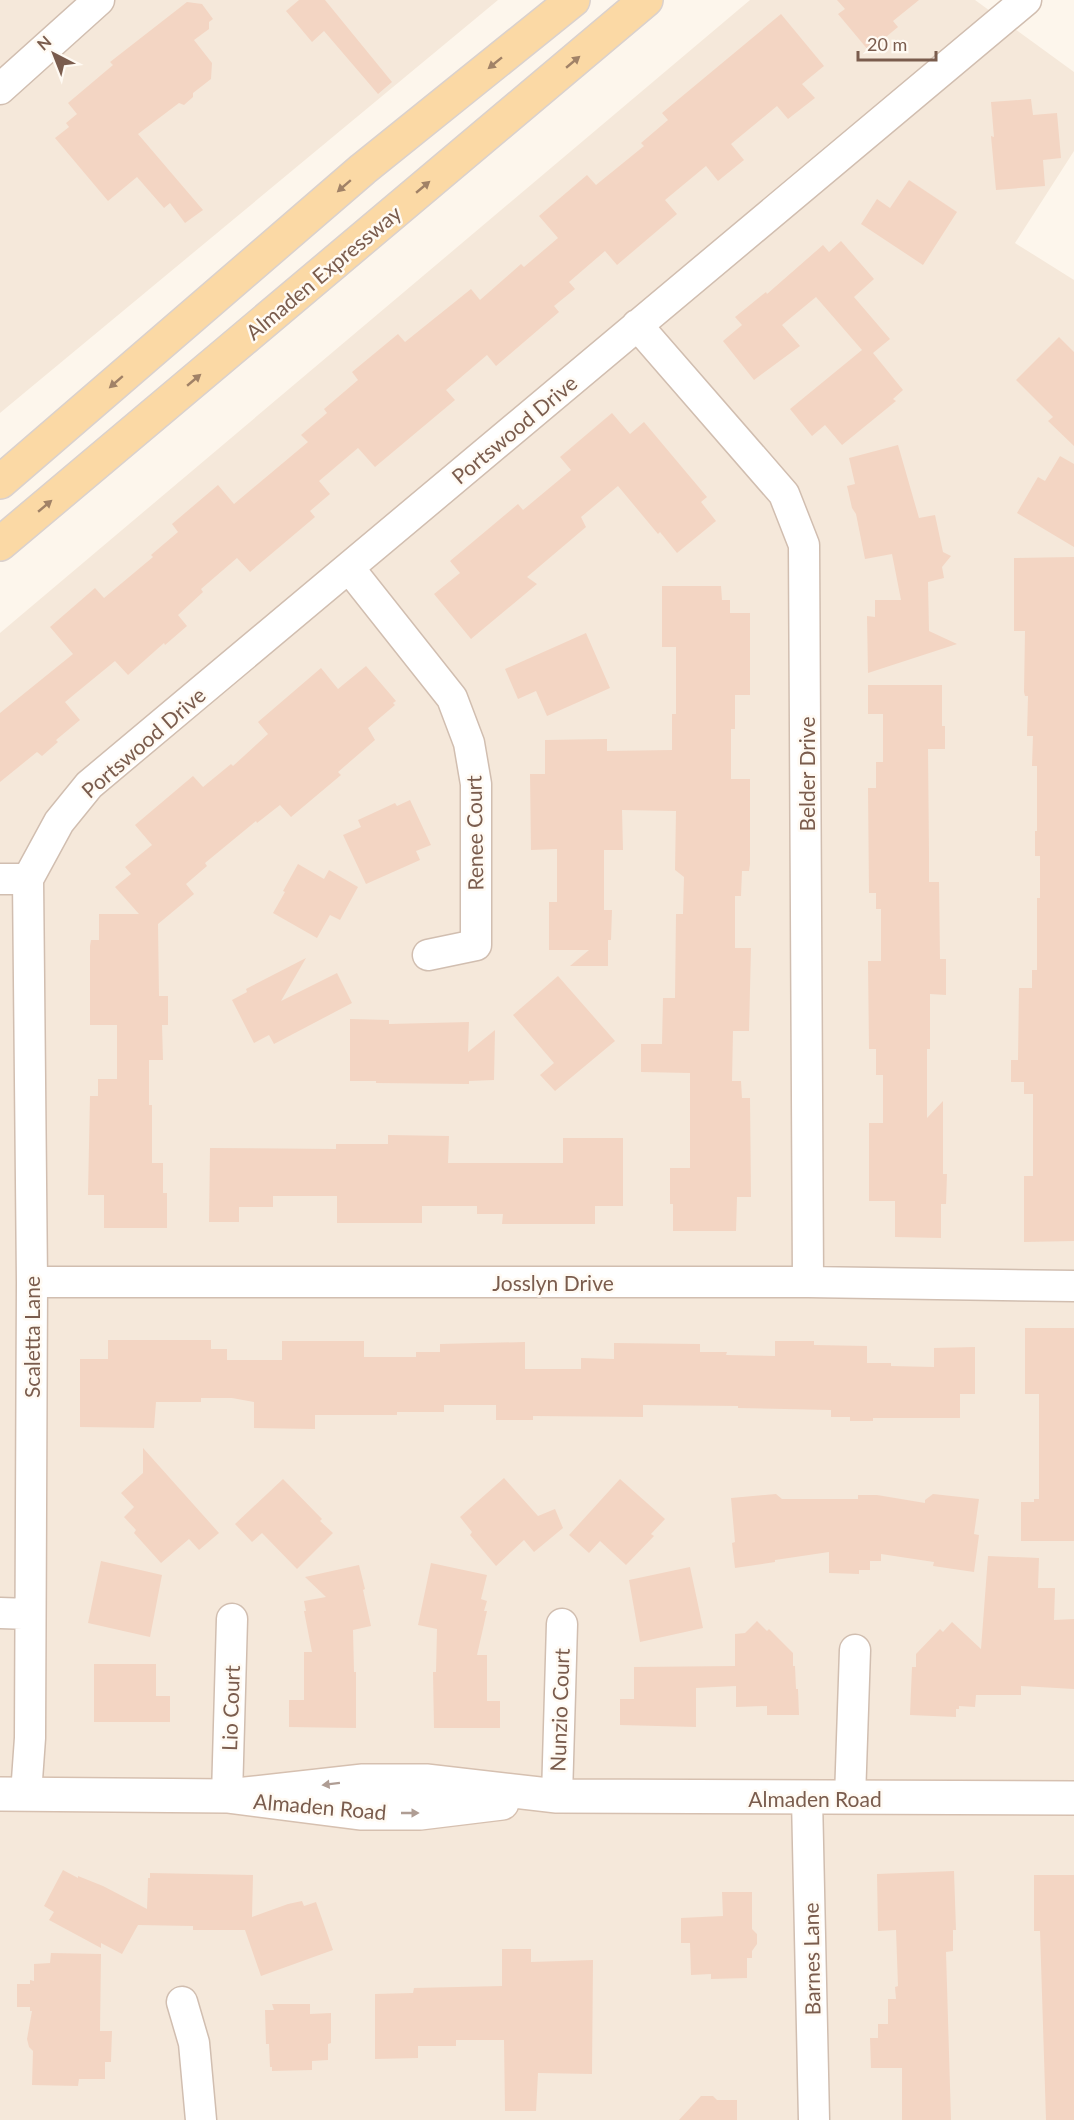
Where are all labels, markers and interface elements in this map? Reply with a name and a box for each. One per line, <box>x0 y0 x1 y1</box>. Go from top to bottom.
north arrow <box>24 24 84 84</box>
scale bar <box>858 24 936 62</box>
text: N <box>33 31 55 54</box>
text: 20 m <box>867 33 907 55</box>
one-way arrow <box>565 55 581 68</box>
one-way arrow <box>488 56 503 69</box>
one-way arrow <box>337 179 352 192</box>
one-way arrow <box>415 181 430 194</box>
street label: Almaden Expressway <box>240 200 406 344</box>
street label: Portswood Drive <box>446 369 582 489</box>
one-way arrow <box>186 374 202 387</box>
one-way arrow <box>108 375 124 388</box>
one-way arrow <box>37 500 52 513</box>
street label: Portswood Drive <box>76 682 210 802</box>
street label: Belder Drive <box>794 717 819 831</box>
street label: Renee Court <box>460 775 488 891</box>
street label: Josslyn Drive <box>492 1270 614 1295</box>
street label: Scaletta Lane <box>19 1276 44 1398</box>
street label: Nunzio Court <box>544 1647 574 1772</box>
street label: Lio Court <box>216 1664 244 1751</box>
one-way arrow <box>322 1780 341 1789</box>
street label: Almaden Road <box>748 1786 882 1811</box>
street label: Almaden Road <box>252 1788 388 1824</box>
one-way arrow <box>401 1808 420 1818</box>
street label: Barnes Lane <box>798 1902 824 2016</box>

